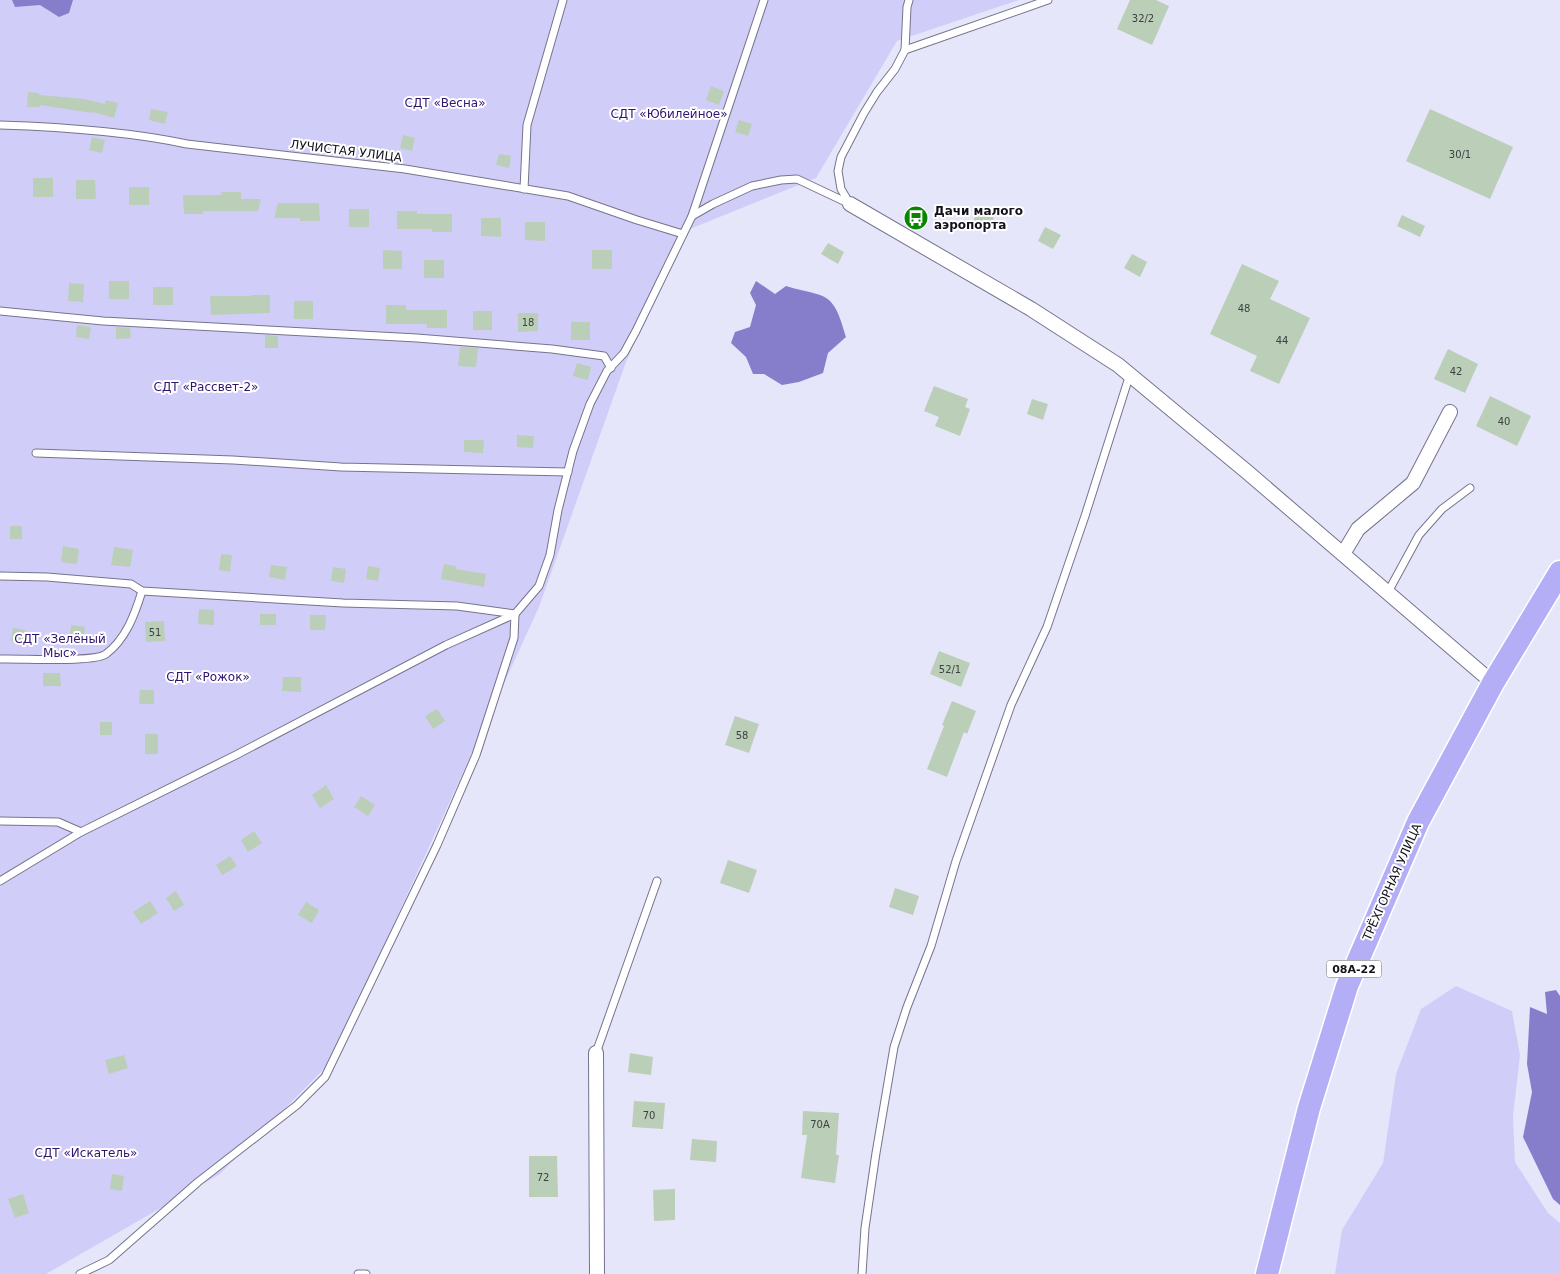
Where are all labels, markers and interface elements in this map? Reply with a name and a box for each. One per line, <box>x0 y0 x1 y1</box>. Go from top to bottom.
house number: 32/2 <box>1132 13 1154 24</box>
park label: СДТ «Весна» <box>405 96 486 110</box>
park label: СДТ «Юбилейное» <box>610 107 728 121</box>
street label: ЛУЧИСТАЯ УЛИЦА <box>289 137 403 165</box>
house number: 30/1 <box>1449 149 1471 160</box>
place label: Дачи малого аэропорта <box>934 204 1023 232</box>
bus stop icon: Дачи малого аэропорта <box>903 205 929 231</box>
house number: 48 <box>1238 303 1250 314</box>
house number: 18 <box>522 317 534 328</box>
house number: 44 <box>1276 335 1288 346</box>
house number: 42 <box>1450 366 1462 377</box>
park label: СДТ «Рассвет-2» <box>154 380 258 394</box>
house number: 40 <box>1498 416 1510 427</box>
house number: 51 <box>149 627 161 638</box>
park label: СДТ «Зелёный Мыс» <box>14 632 106 660</box>
house number: 52/1 <box>939 664 961 675</box>
park label: СДТ «Рожок» <box>166 670 250 684</box>
house number: 58 <box>736 730 748 741</box>
street label: ТРЁХГОРНАЯ УЛИЦА <box>1359 820 1424 944</box>
road number: 08А-22 <box>1326 961 1382 978</box>
house number: 70 <box>643 1110 655 1121</box>
house number: 70А <box>810 1119 830 1130</box>
park label: СДТ «Искатель» <box>35 1146 137 1160</box>
house number: 72 <box>537 1172 549 1183</box>

